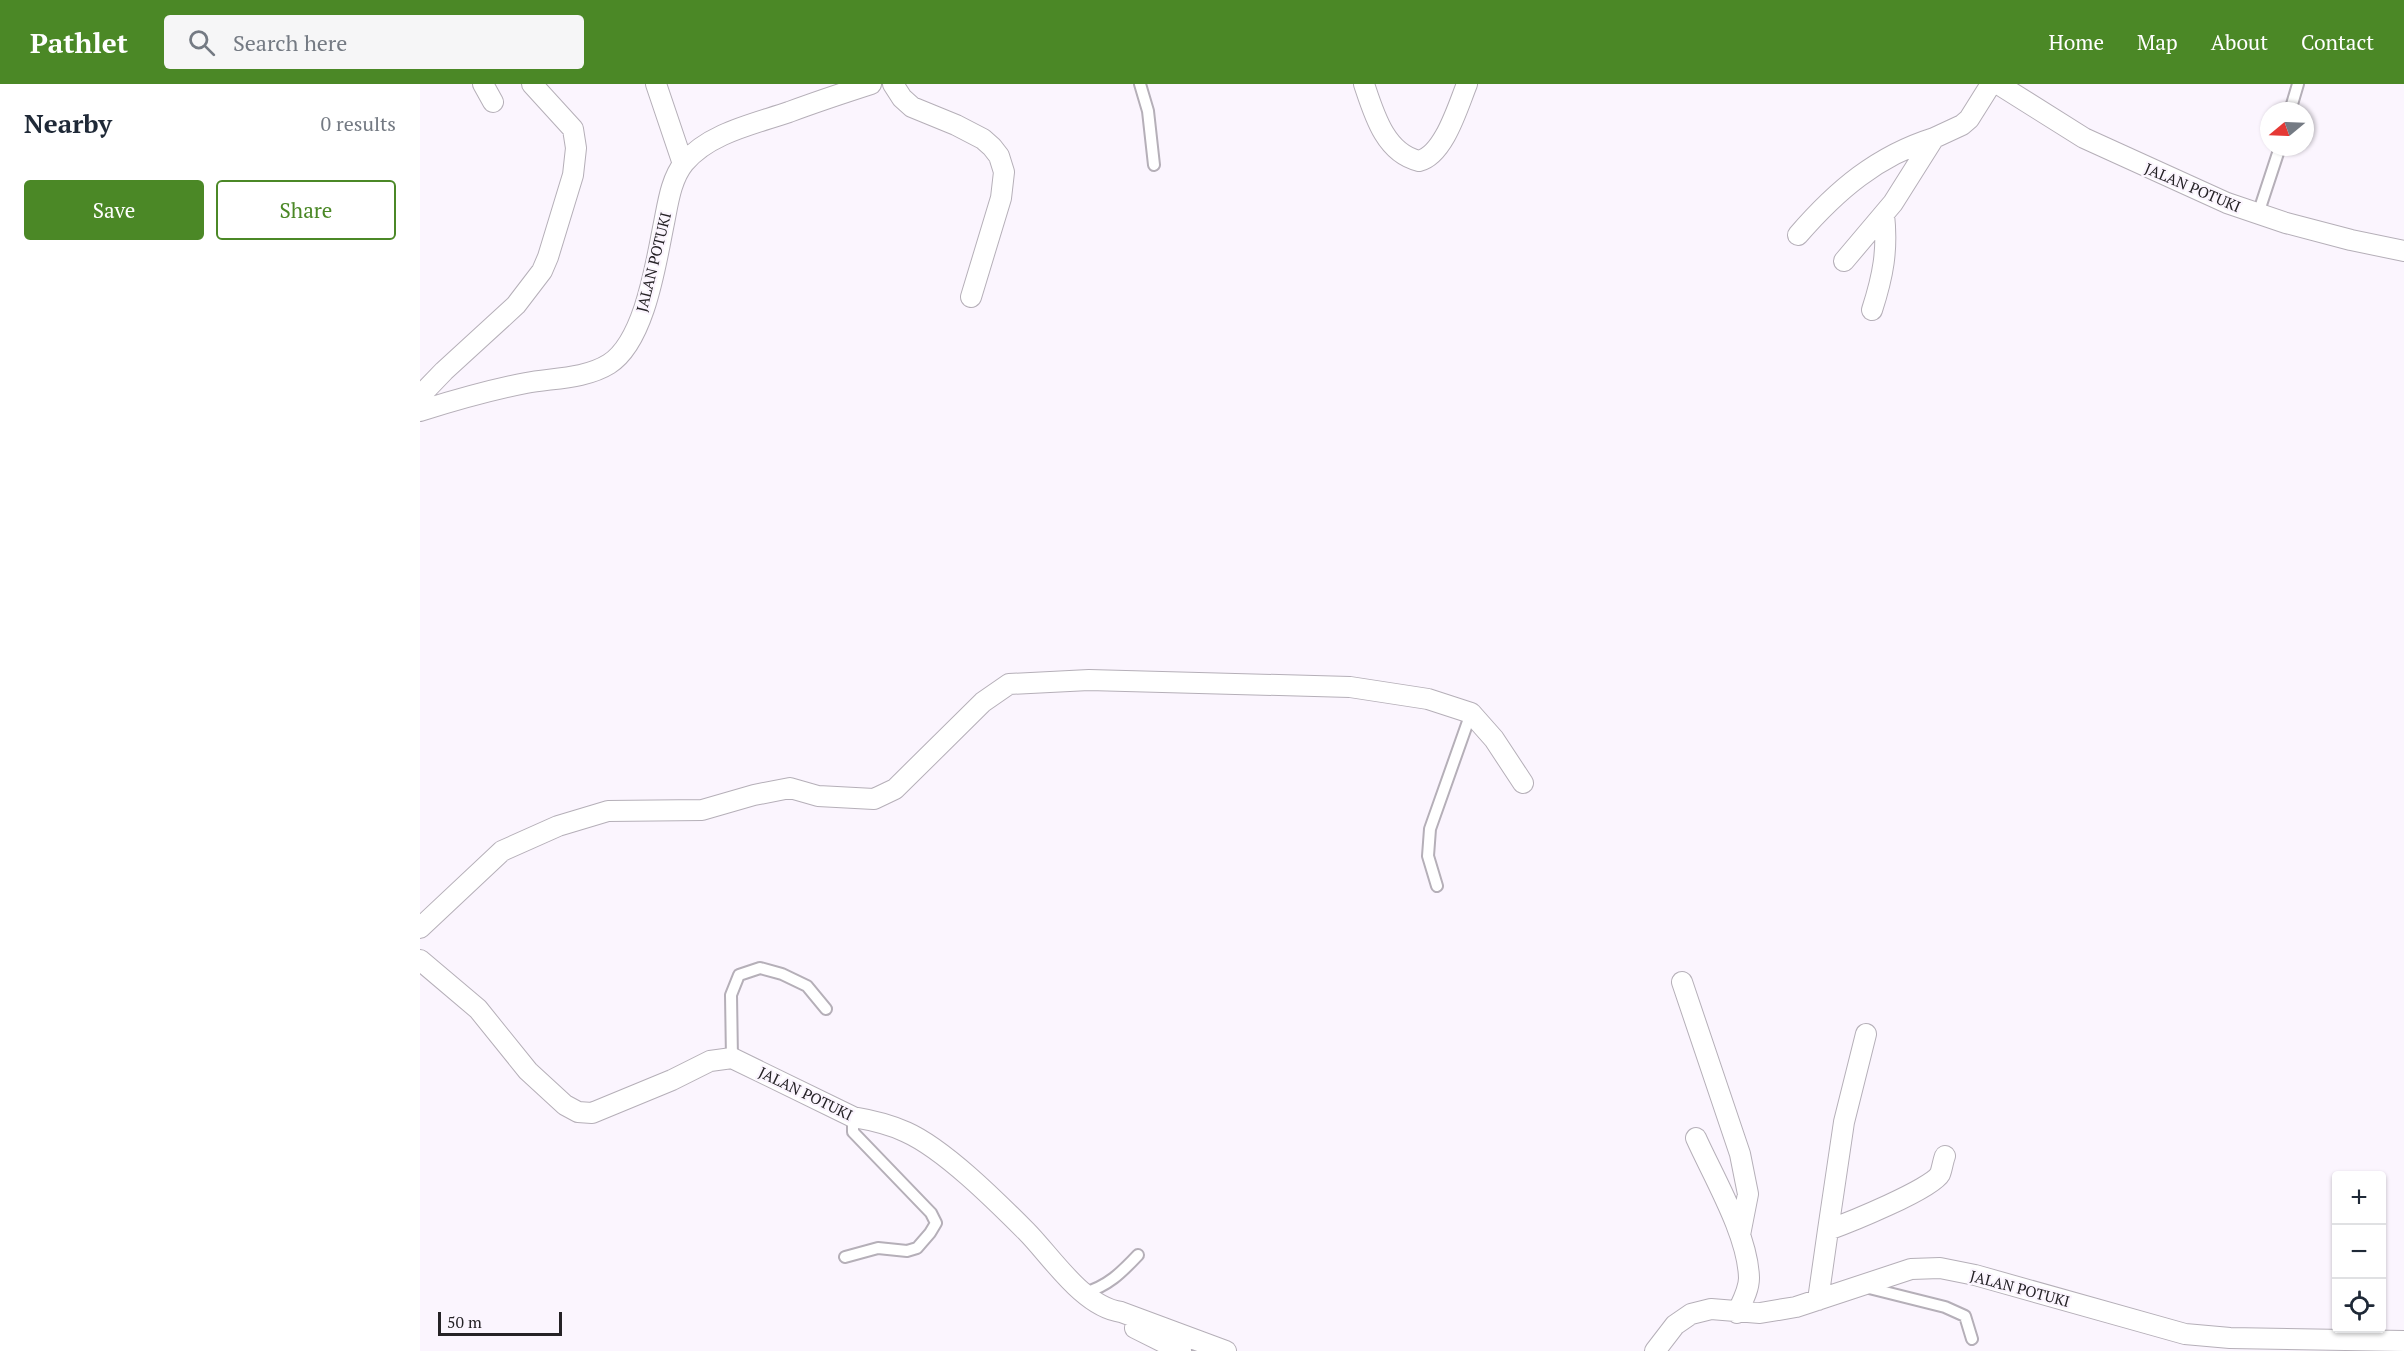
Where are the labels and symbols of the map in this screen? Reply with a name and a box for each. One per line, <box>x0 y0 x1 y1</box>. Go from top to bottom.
north arrow <box>2260 102 2314 156</box>
street label: JALAN POTUKI <box>2142 158 2244 216</box>
street label: JALAN POTUKI <box>631 210 675 314</box>
street label: JALAN POTUKI <box>756 1062 856 1124</box>
street label: JALAN POTUKI <box>1968 1265 2072 1311</box>
scale bar <box>438 1309 562 1336</box>

